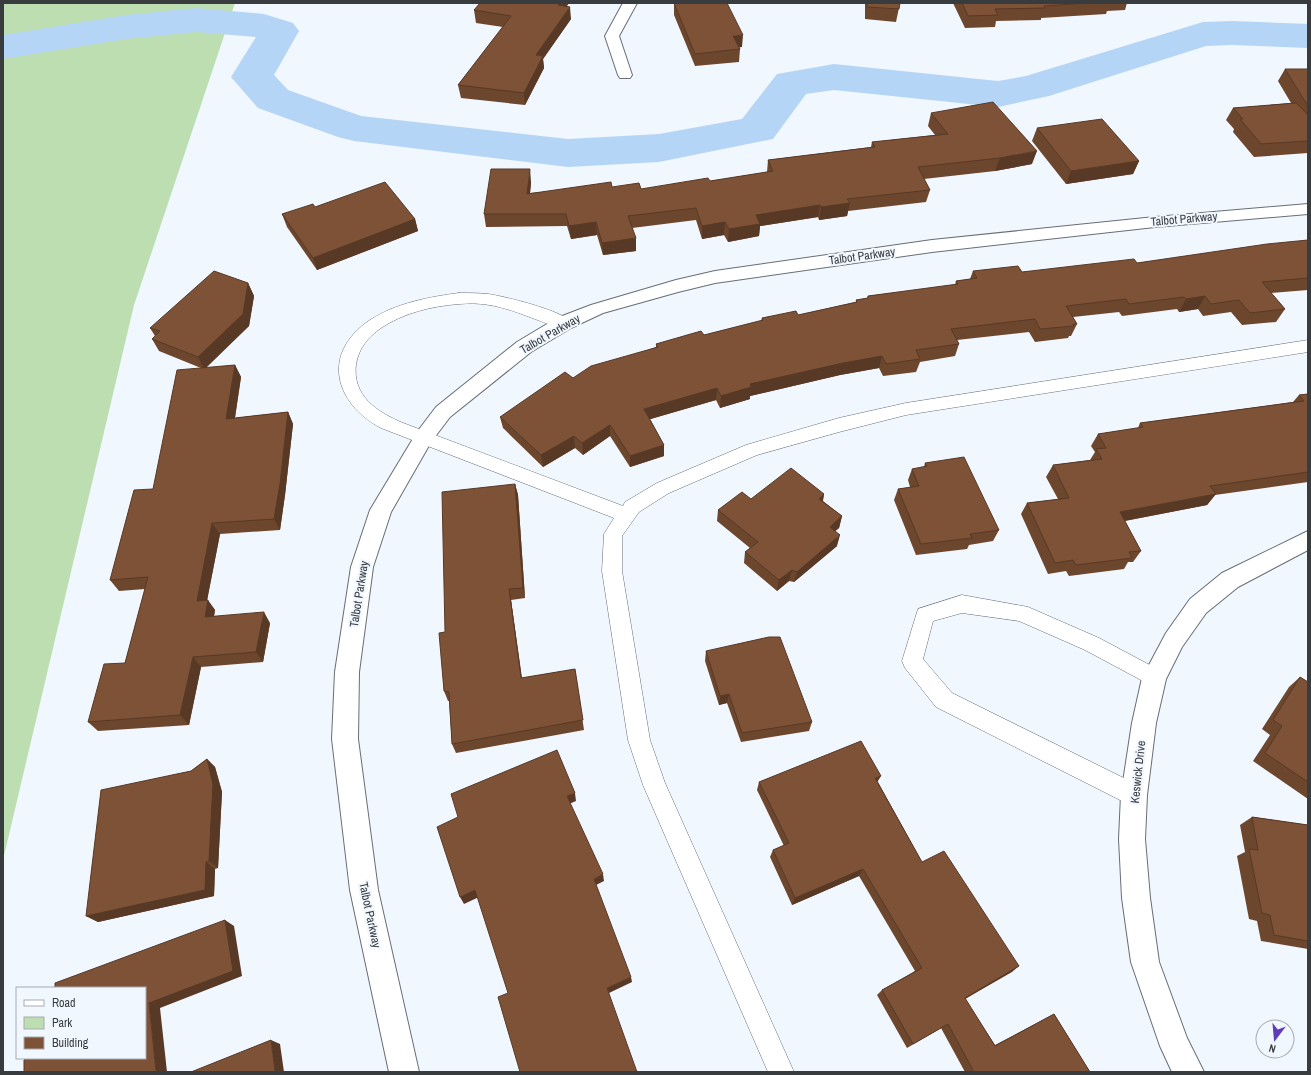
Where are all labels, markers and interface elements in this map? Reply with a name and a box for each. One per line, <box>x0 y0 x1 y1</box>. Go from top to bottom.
street label: Talbot Parkway <box>1150 208 1218 230</box>
street label: Talbot Parkway <box>828 243 896 269</box>
street label: Talbot Parkway <box>517 310 583 358</box>
street label: Talbot Parkway <box>346 560 372 628</box>
street label: Keswick Drive <box>1127 740 1149 804</box>
street label: Talbot Parkway <box>355 881 385 949</box>
legend <box>16 987 146 1059</box>
text: Road <box>52 995 76 1011</box>
text: Park <box>52 1015 72 1031</box>
north arrow <box>1255 1019 1295 1059</box>
text: Building <box>52 1035 89 1051</box>
text: N <box>1267 1041 1277 1056</box>

